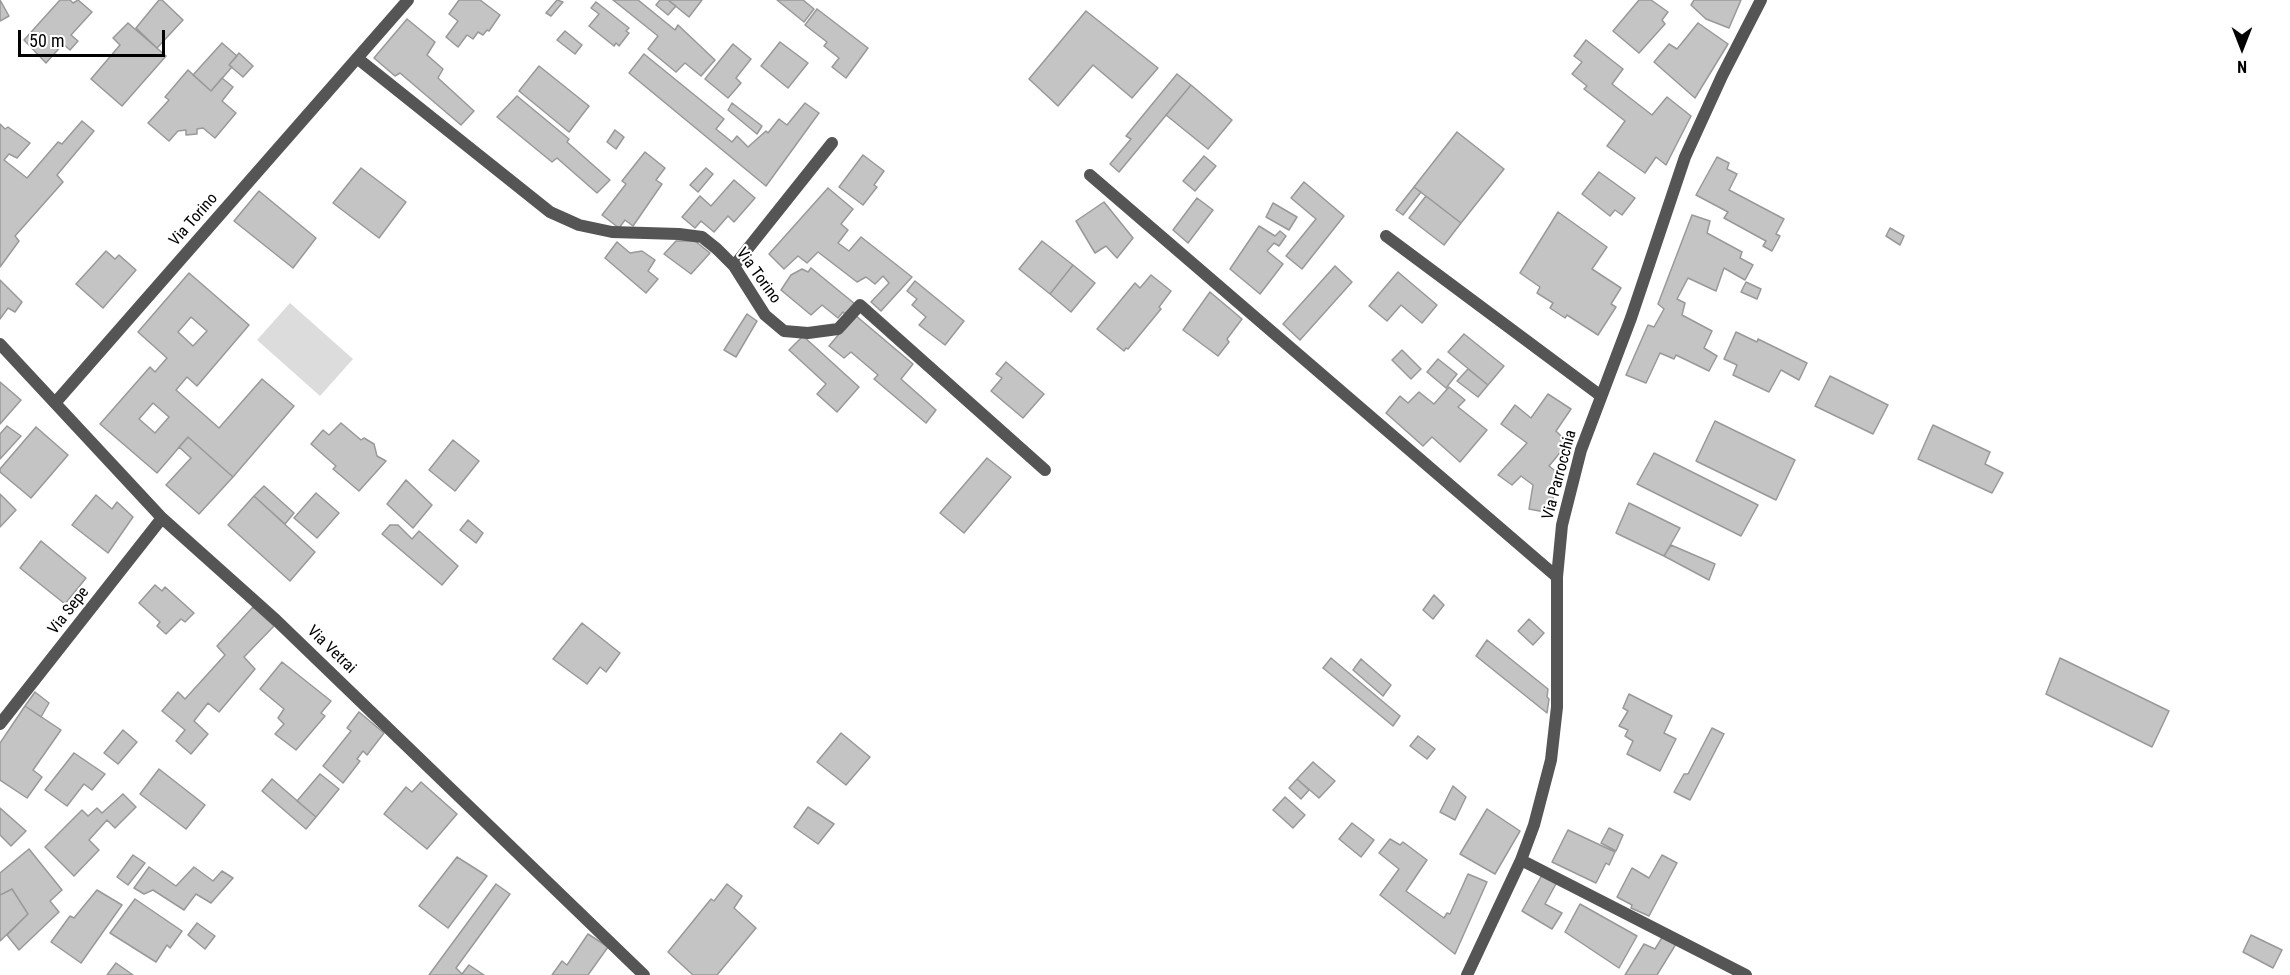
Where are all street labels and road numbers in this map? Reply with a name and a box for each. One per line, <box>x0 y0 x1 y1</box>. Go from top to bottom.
street label: Via Torino <box>166 190 222 250</box>
street label: Via Torino <box>731 245 785 307</box>
street label: Via Parrocchia <box>1539 428 1581 522</box>
street label: Via Sepe <box>44 583 94 639</box>
street label: Via Vetrai <box>302 622 360 678</box>

